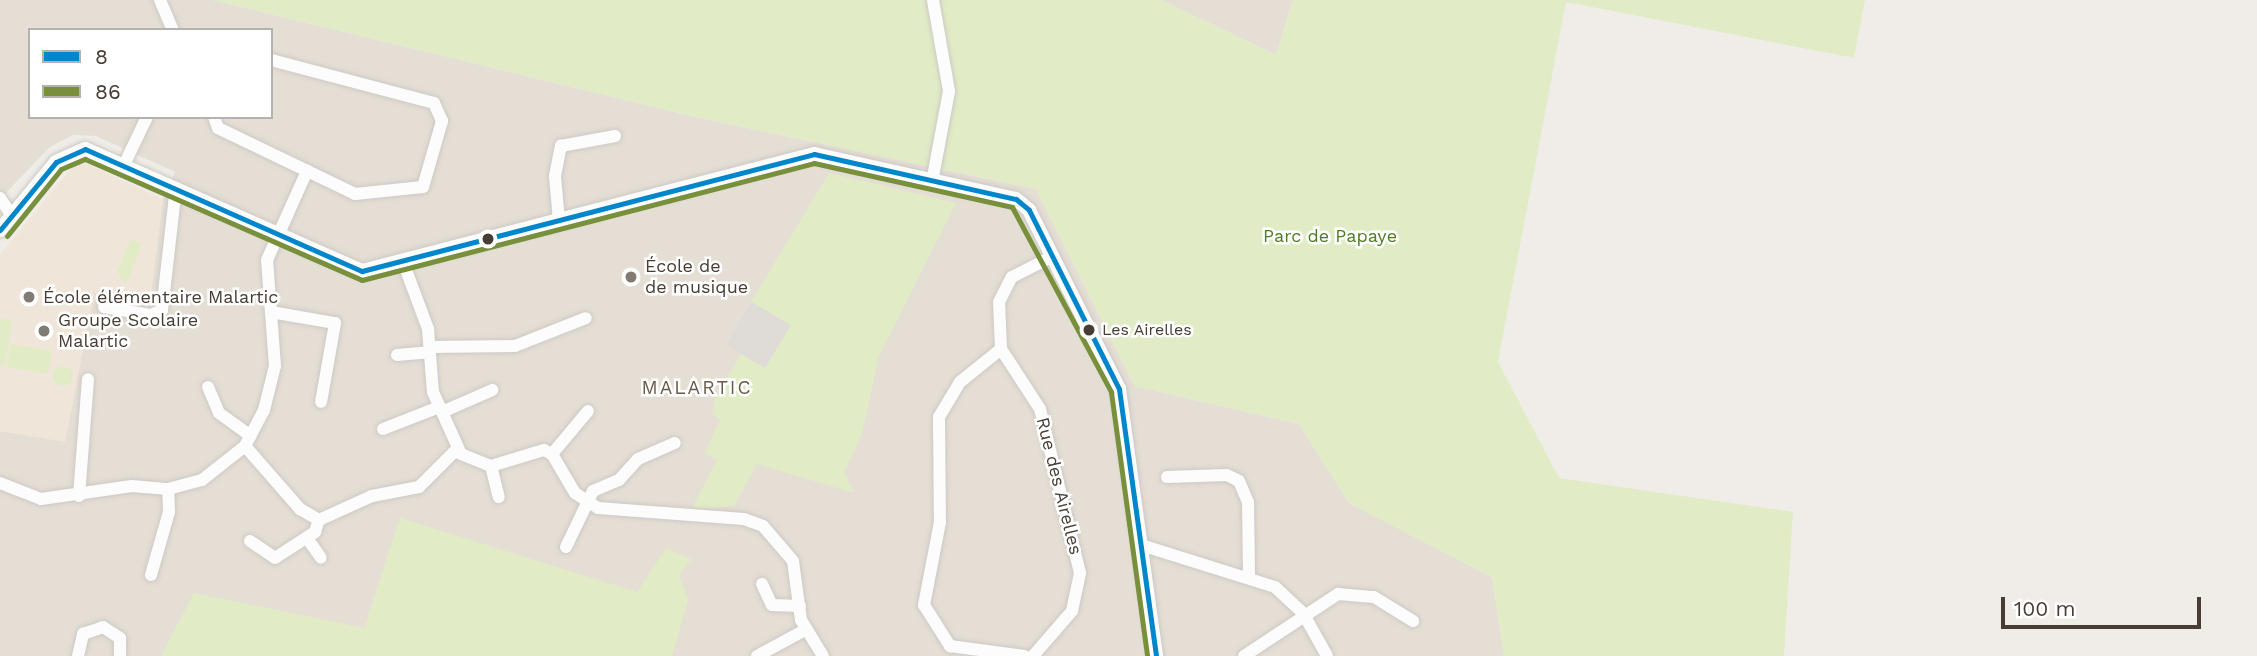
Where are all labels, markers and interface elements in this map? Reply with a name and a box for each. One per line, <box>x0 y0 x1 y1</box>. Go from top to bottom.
legend <box>28 28 273 119</box>
text: 8 <box>95 44 108 69</box>
text: 86 <box>95 79 121 104</box>
park label: Parc de Papaye <box>1263 225 1397 247</box>
unlabelled marker <box>481 232 495 246</box>
place label: École de de musique <box>645 256 748 298</box>
marker: École de de musique <box>623 269 639 285</box>
place label: École élémentaire Malartic <box>43 286 278 308</box>
marker: École élémentaire Malartic <box>21 289 37 305</box>
place label: Groupe Scolaire Malartic <box>58 310 198 352</box>
place label: Les Airelles <box>1102 320 1192 340</box>
marker: Groupe Scolaire Malartic <box>36 323 52 339</box>
marker: Les Airelles <box>1082 323 1096 337</box>
district label: MALARTIC <box>642 377 752 399</box>
street label: Rue des Airelles <box>1031 415 1087 557</box>
scale bar <box>2005 582 2204 626</box>
text: 100 m <box>2014 596 2076 621</box>

